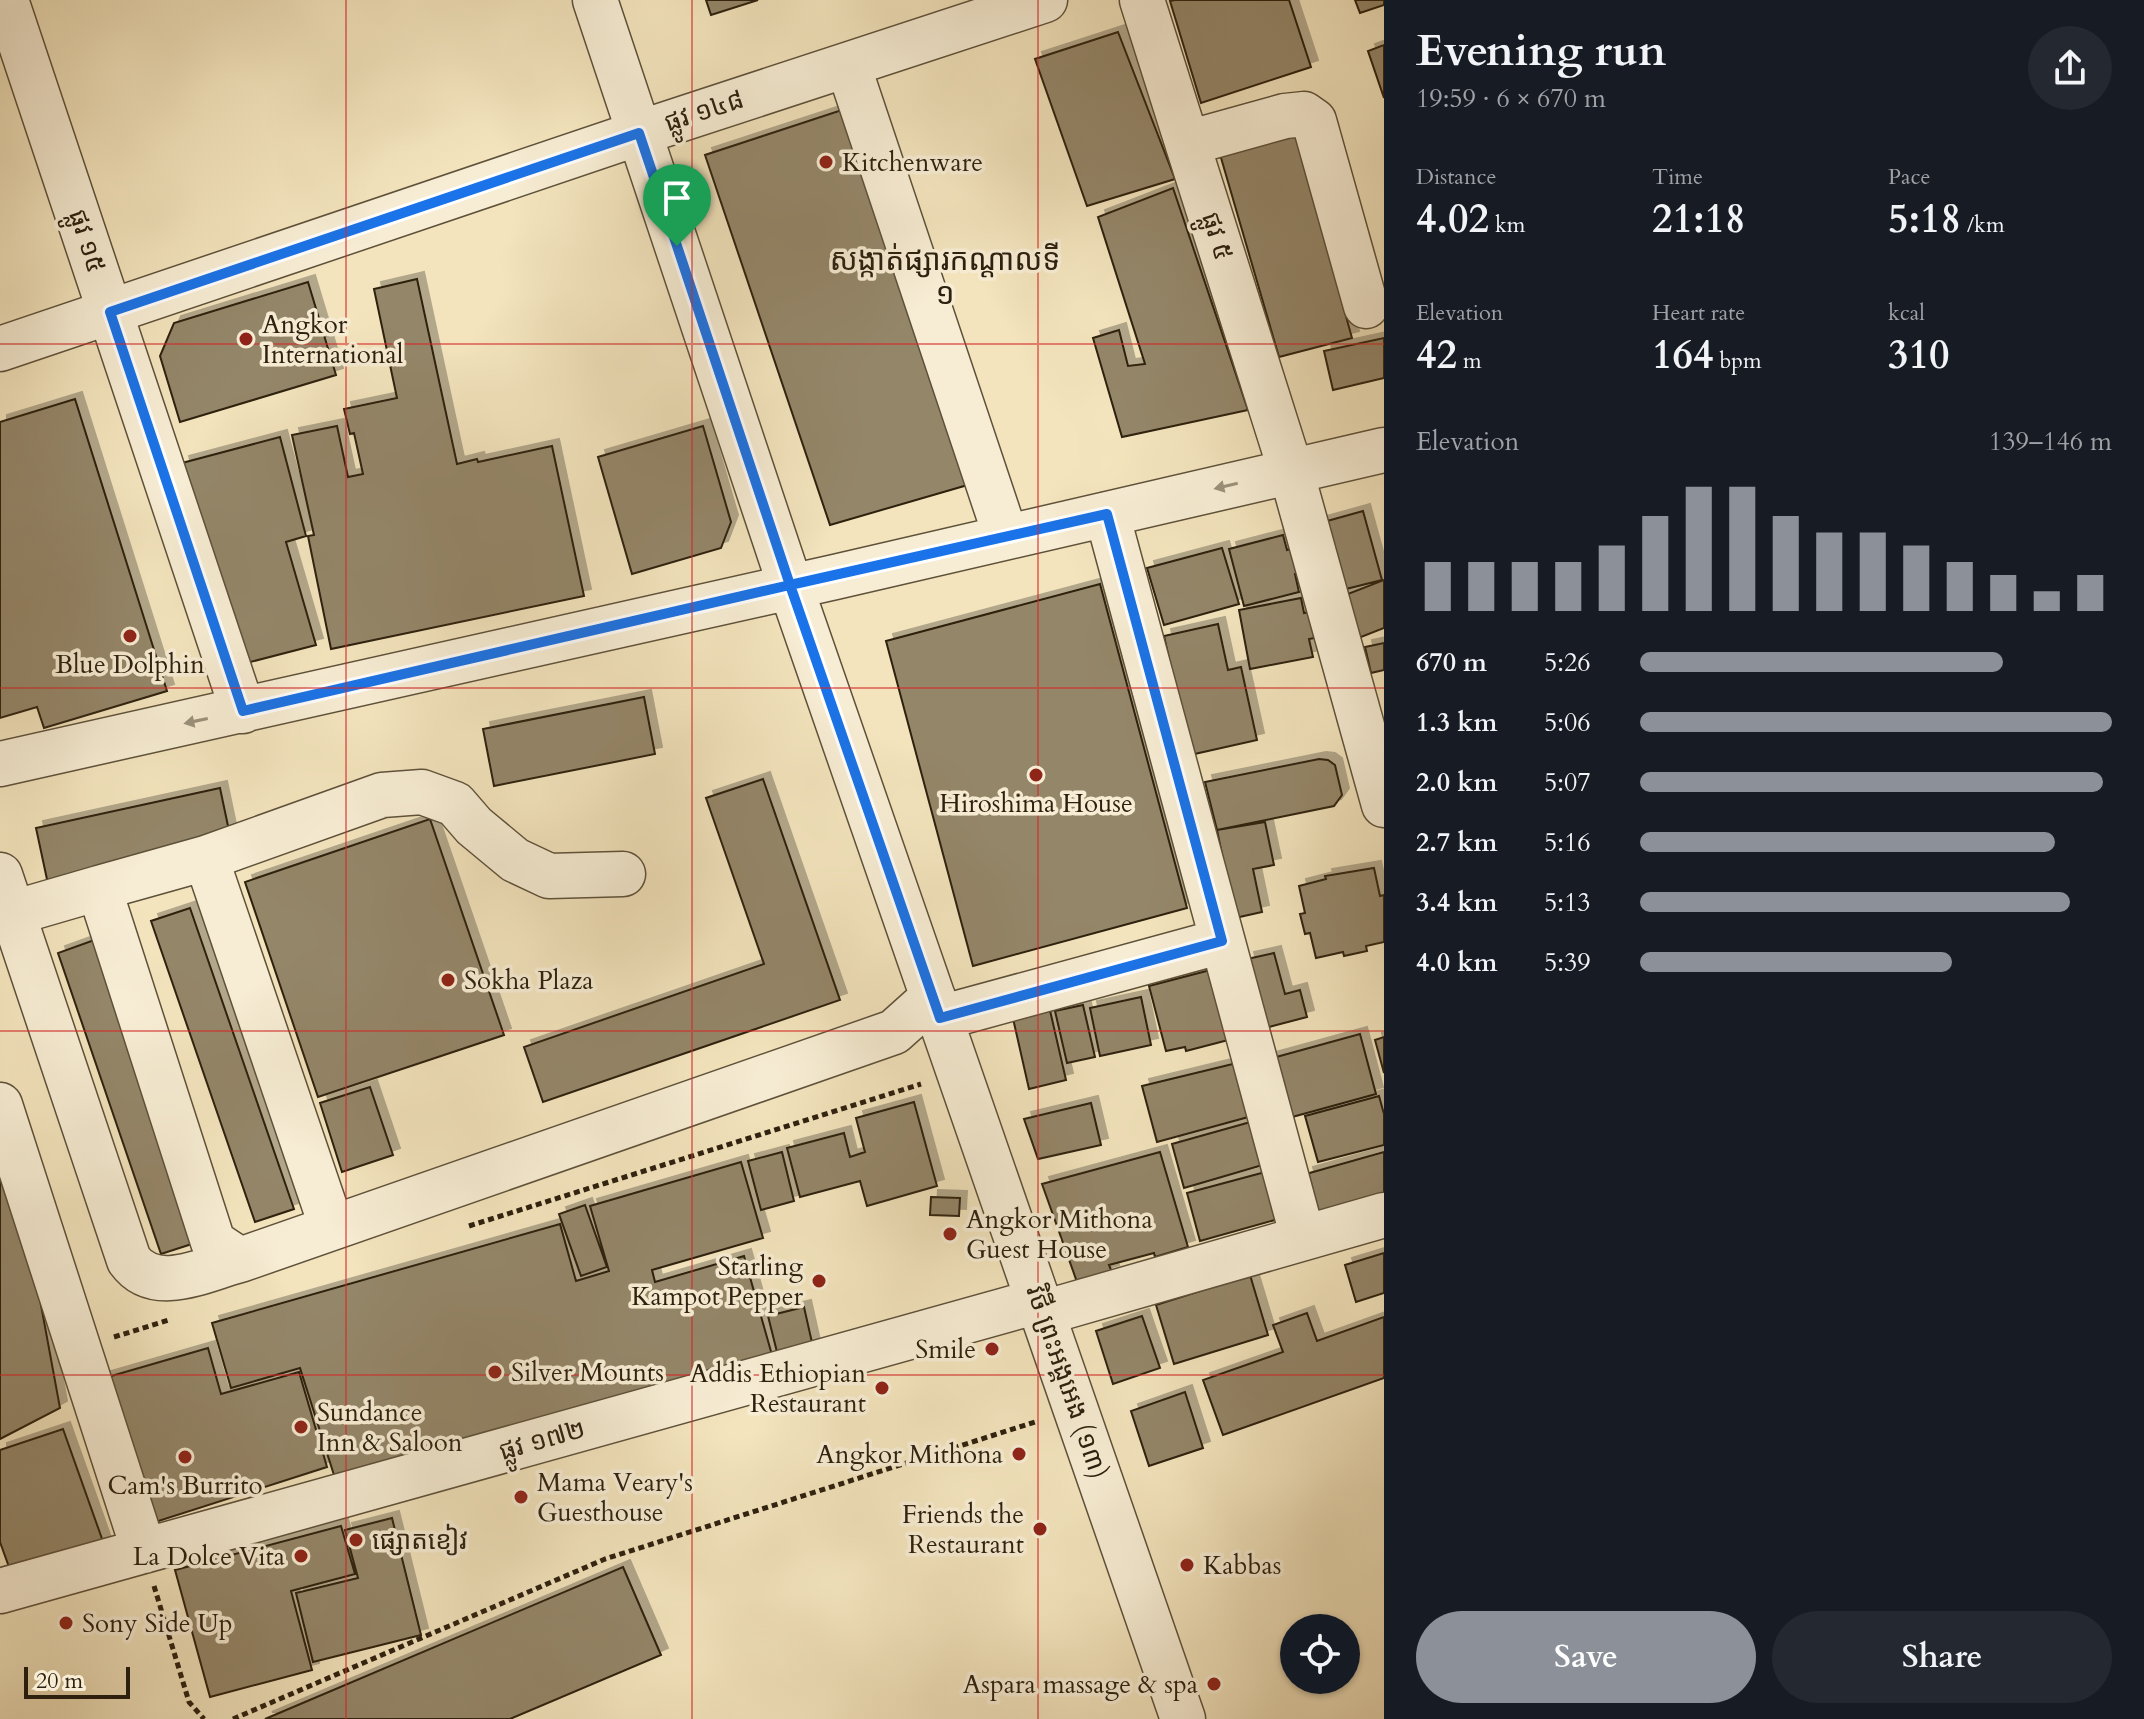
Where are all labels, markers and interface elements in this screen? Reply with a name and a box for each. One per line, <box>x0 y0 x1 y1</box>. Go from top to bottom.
text: Evening run <box>1416 21 1666 81</box>
button: share <box>2028 26 2112 110</box>
text: 19:59 · 6 × 670 m <box>1416 81 1606 116</box>
street label: ផ្លូវ ១៤៨ <box>660 82 750 146</box>
place label: Kitchenware <box>842 145 983 180</box>
marker: Kitchenware <box>817 153 835 171</box>
text: Distance <box>1416 162 1496 192</box>
text: Time <box>1652 162 1703 192</box>
text: Pace <box>1888 162 1931 192</box>
pin <box>643 164 711 246</box>
icon: arrive <box>655 176 699 220</box>
text: 4.02 <box>1416 192 1489 247</box>
text: 21:18 <box>1652 192 1746 247</box>
text: 5:18 <box>1888 192 1961 247</box>
street label: ផ្លូវ ១៥ <box>55 205 114 279</box>
street label: ផ្លូវ ៥ <box>1188 208 1241 266</box>
text: km <box>1489 210 1525 240</box>
text: /km <box>1961 210 2005 240</box>
district label: សង្កាត់ផ្សារកណ្ដាលទី ១ <box>830 240 1060 315</box>
text: Elevation <box>1416 298 1503 328</box>
text: Heart rate <box>1652 298 1745 328</box>
text: kcal <box>1888 298 1925 328</box>
place label: Angkor International <box>262 307 404 372</box>
text: 42 <box>1416 328 1457 383</box>
text: 164 <box>1652 328 1713 383</box>
text: 310 <box>1888 328 1949 383</box>
marker: Angkor International <box>237 330 255 348</box>
text: m <box>1457 346 1482 376</box>
text: bpm <box>1713 346 1762 376</box>
text: Elevation <box>1416 424 1519 459</box>
text: 139–146 m <box>1989 424 2112 459</box>
one-way arrow <box>1214 481 1239 493</box>
marker: Blue Dolphin <box>121 627 139 645</box>
text: 670 m <box>1416 645 1487 680</box>
text: 5:26 <box>1544 645 1591 680</box>
place label: Blue Dolphin <box>55 647 205 682</box>
text: 1.3 km <box>1416 705 1497 740</box>
text: 5:06 <box>1544 705 1591 740</box>
one-way arrow <box>183 715 208 728</box>
text: 2.0 km <box>1416 765 1497 800</box>
text: 5:07 <box>1544 765 1591 800</box>
marker: Hiroshima House <box>1027 766 1045 784</box>
place label: Hiroshima House <box>939 786 1133 821</box>
text: 2.7 km <box>1416 825 1497 860</box>
text: 5:16 <box>1544 825 1591 860</box>
text: 3.4 km <box>1416 885 1497 920</box>
text: 5:13 <box>1544 885 1591 920</box>
text: 4.0 km <box>1416 945 1497 980</box>
text: 5:39 <box>1544 945 1591 980</box>
place label: Sokha Plaza <box>464 963 594 998</box>
marker: Sokha Plaza <box>439 971 457 989</box>
place label: Angkor Mithona Guest House <box>966 1202 1153 1267</box>
marker: Angkor Mithona Guest House <box>941 1225 959 1243</box>
place label: Starling Kampot Pepper <box>631 1249 804 1314</box>
marker: Starling Kampot Pepper <box>810 1272 828 1290</box>
street label: វិថី ព្រះអង្គអេង (១៣) <box>1017 1280 1116 1483</box>
place label: Smile <box>915 1332 976 1367</box>
marker: Smile <box>983 1340 1001 1358</box>
place label: Silver Mounts <box>511 1355 664 1390</box>
place label: Addis Ethiopian Restaurant <box>690 1356 866 1421</box>
marker: Silver Mounts <box>486 1363 504 1381</box>
marker: Addis Ethiopian Restaurant <box>873 1379 891 1397</box>
place label: Sundance Inn & Saloon <box>317 1395 463 1460</box>
street label: ផ្លូវ ១៧២ <box>495 1411 591 1474</box>
marker: Sundance Inn & Saloon <box>292 1418 310 1436</box>
place label: Angkor Mithona <box>816 1437 1003 1472</box>
marker: Angkor Mithona <box>1010 1445 1028 1463</box>
marker: Cam's Burrito <box>176 1448 194 1466</box>
place label: Mama Veary's Guesthouse <box>537 1465 693 1530</box>
place label: Cam's Burrito <box>107 1468 263 1503</box>
marker: Mama Veary's Guesthouse <box>512 1488 530 1506</box>
place label: Friends the Restaurant <box>902 1497 1024 1562</box>
marker: Friends the Restaurant <box>1031 1520 1049 1538</box>
place label: ផ្សោតខៀវ <box>372 1523 468 1558</box>
marker: ផ្សោតខៀវ <box>347 1531 365 1549</box>
place label: La Dolce Vita <box>133 1539 285 1574</box>
marker: La Dolce Vita <box>292 1547 310 1565</box>
place label: Kabbas <box>1203 1548 1281 1583</box>
marker: Kabbas <box>1178 1556 1196 1574</box>
place label: Sony Side Up <box>82 1606 233 1641</box>
button: Save <box>1416 1611 1756 1703</box>
button: Share <box>1772 1611 2112 1703</box>
marker: Sony Side Up <box>57 1614 75 1632</box>
map controls <box>1280 1614 1360 1694</box>
button: locate <box>1280 1614 1360 1694</box>
scale bar <box>24 1663 130 1699</box>
text: 20 m <box>36 1666 83 1696</box>
place label: Aspara massage & spa <box>963 1667 1198 1702</box>
marker: Aspara massage & spa <box>1205 1675 1223 1693</box>

